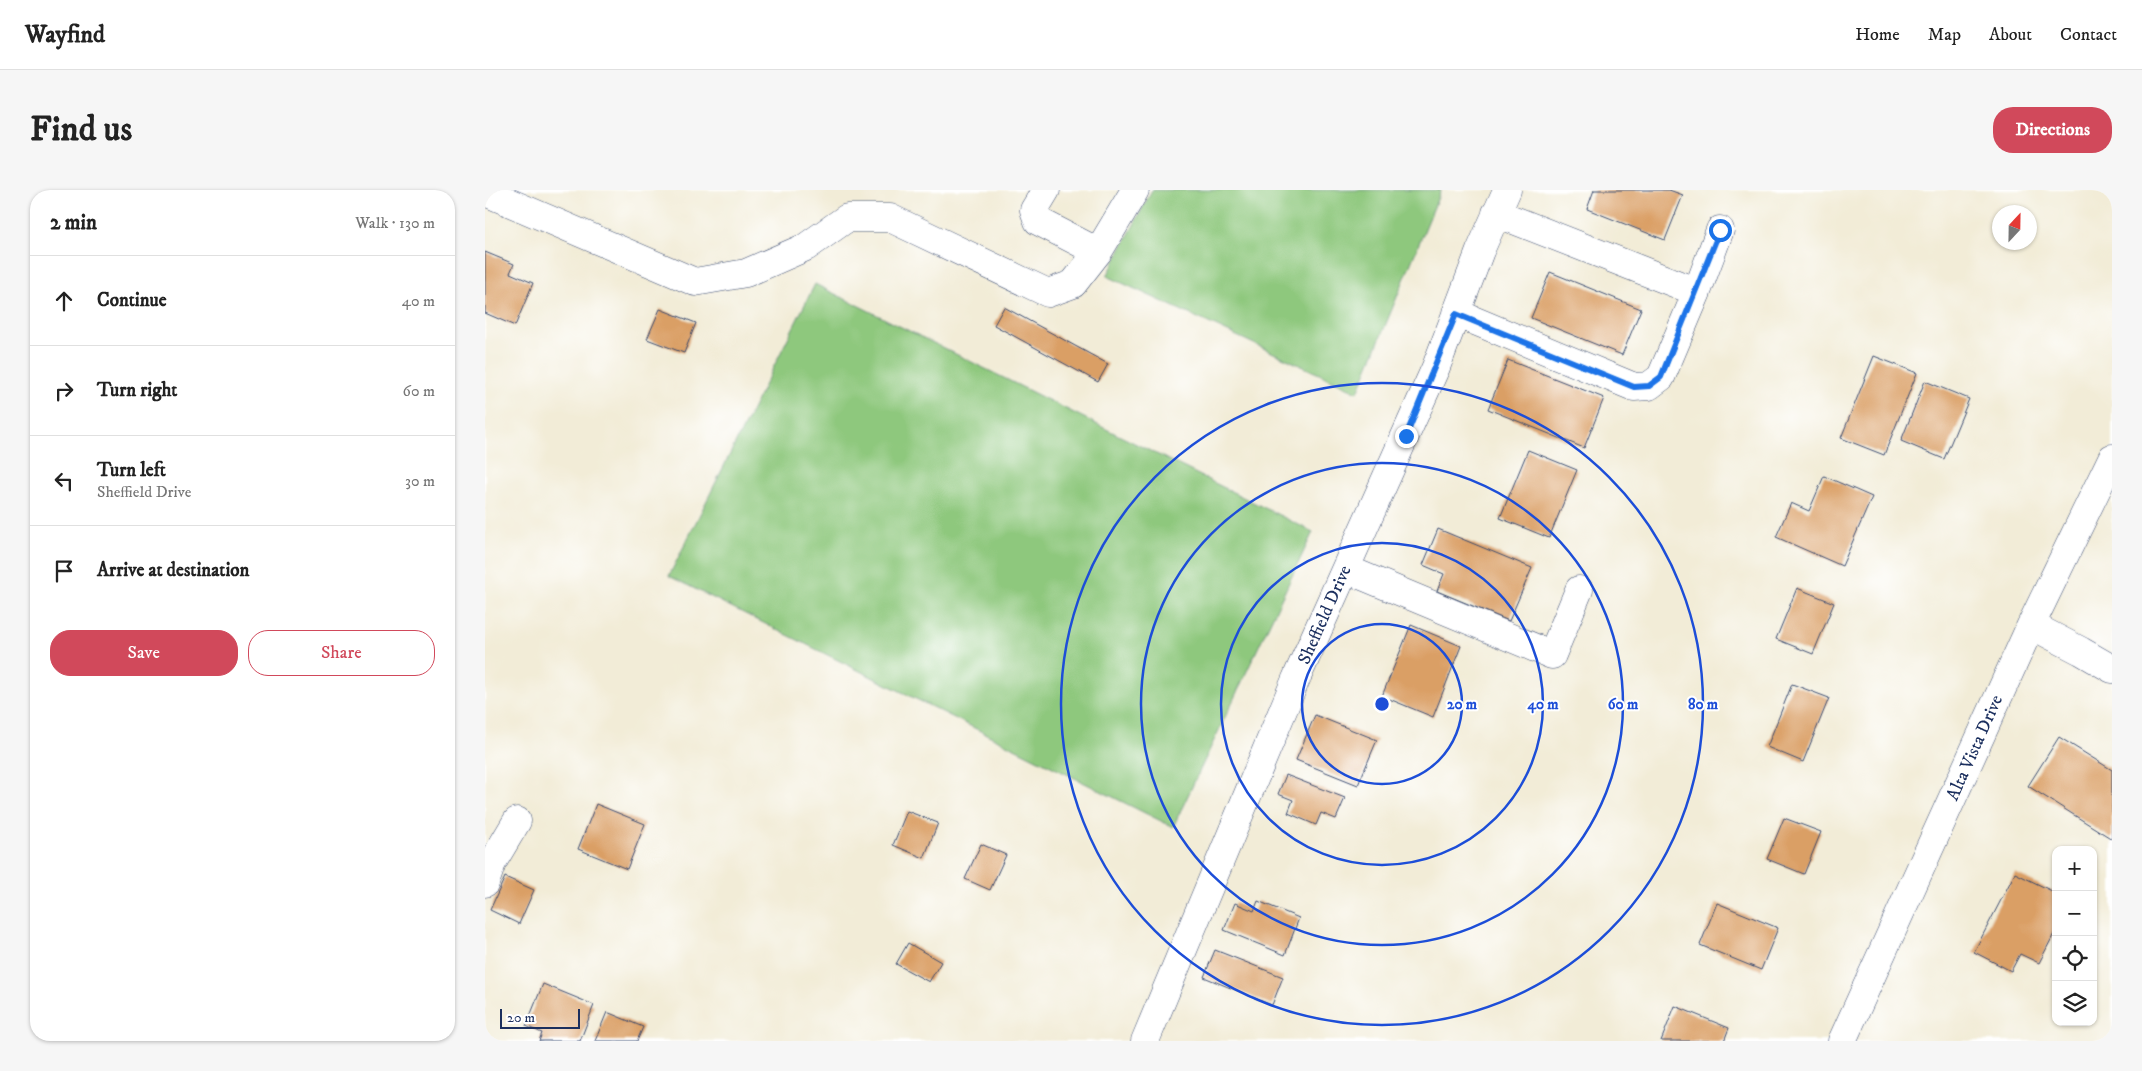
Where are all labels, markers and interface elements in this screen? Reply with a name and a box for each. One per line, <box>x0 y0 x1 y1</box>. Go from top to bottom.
text: Wayfind <box>25 20 105 50</box>
text: Home <box>1855 24 1900 46</box>
text: Map <box>1928 24 1961 46</box>
text: About <box>1989 24 2032 46</box>
text: Contact <box>2060 24 2117 46</box>
button: Directions <box>1993 107 2112 153</box>
text: Find us <box>30 108 132 152</box>
north arrow <box>1992 205 2037 250</box>
text: 2 min <box>50 210 97 236</box>
text: Walk · 130 m <box>355 213 435 233</box>
route start <box>1709 219 1732 242</box>
icon: ahead <box>50 287 78 315</box>
text: Continue <box>97 289 167 312</box>
text: 40 m <box>402 291 435 311</box>
icon: right <box>50 377 78 405</box>
text: Turn right <box>97 379 177 402</box>
text: 60 m <box>403 381 435 401</box>
route end <box>1395 425 1418 448</box>
text: Turn left <box>97 459 166 482</box>
icon: left <box>50 467 78 495</box>
text: 30 m <box>405 471 435 491</box>
text: Sheffield Drive <box>97 482 191 502</box>
icon: arrive <box>50 557 78 585</box>
text: Arrive at destination <box>97 559 249 582</box>
street label: Sheffield Drive <box>1293 562 1357 668</box>
button: Save <box>50 630 238 676</box>
button: Share <box>248 630 435 676</box>
street label: Alta Vista Drive <box>1942 692 2008 804</box>
centre of rings <box>1373 695 1391 713</box>
text: 20 m <box>1447 695 1478 714</box>
text: 40 m <box>1526 695 1559 714</box>
text: 60 m <box>1608 695 1639 714</box>
text: 80 m <box>1688 695 1719 714</box>
map controls <box>2052 846 2097 1026</box>
button: + <box>2052 846 2097 891</box>
button: − <box>2052 891 2097 936</box>
button: locate <box>2052 936 2097 981</box>
button: layers <box>2052 981 2097 1026</box>
scale bar <box>500 1006 580 1029</box>
text: 20 m <box>507 1009 535 1027</box>

